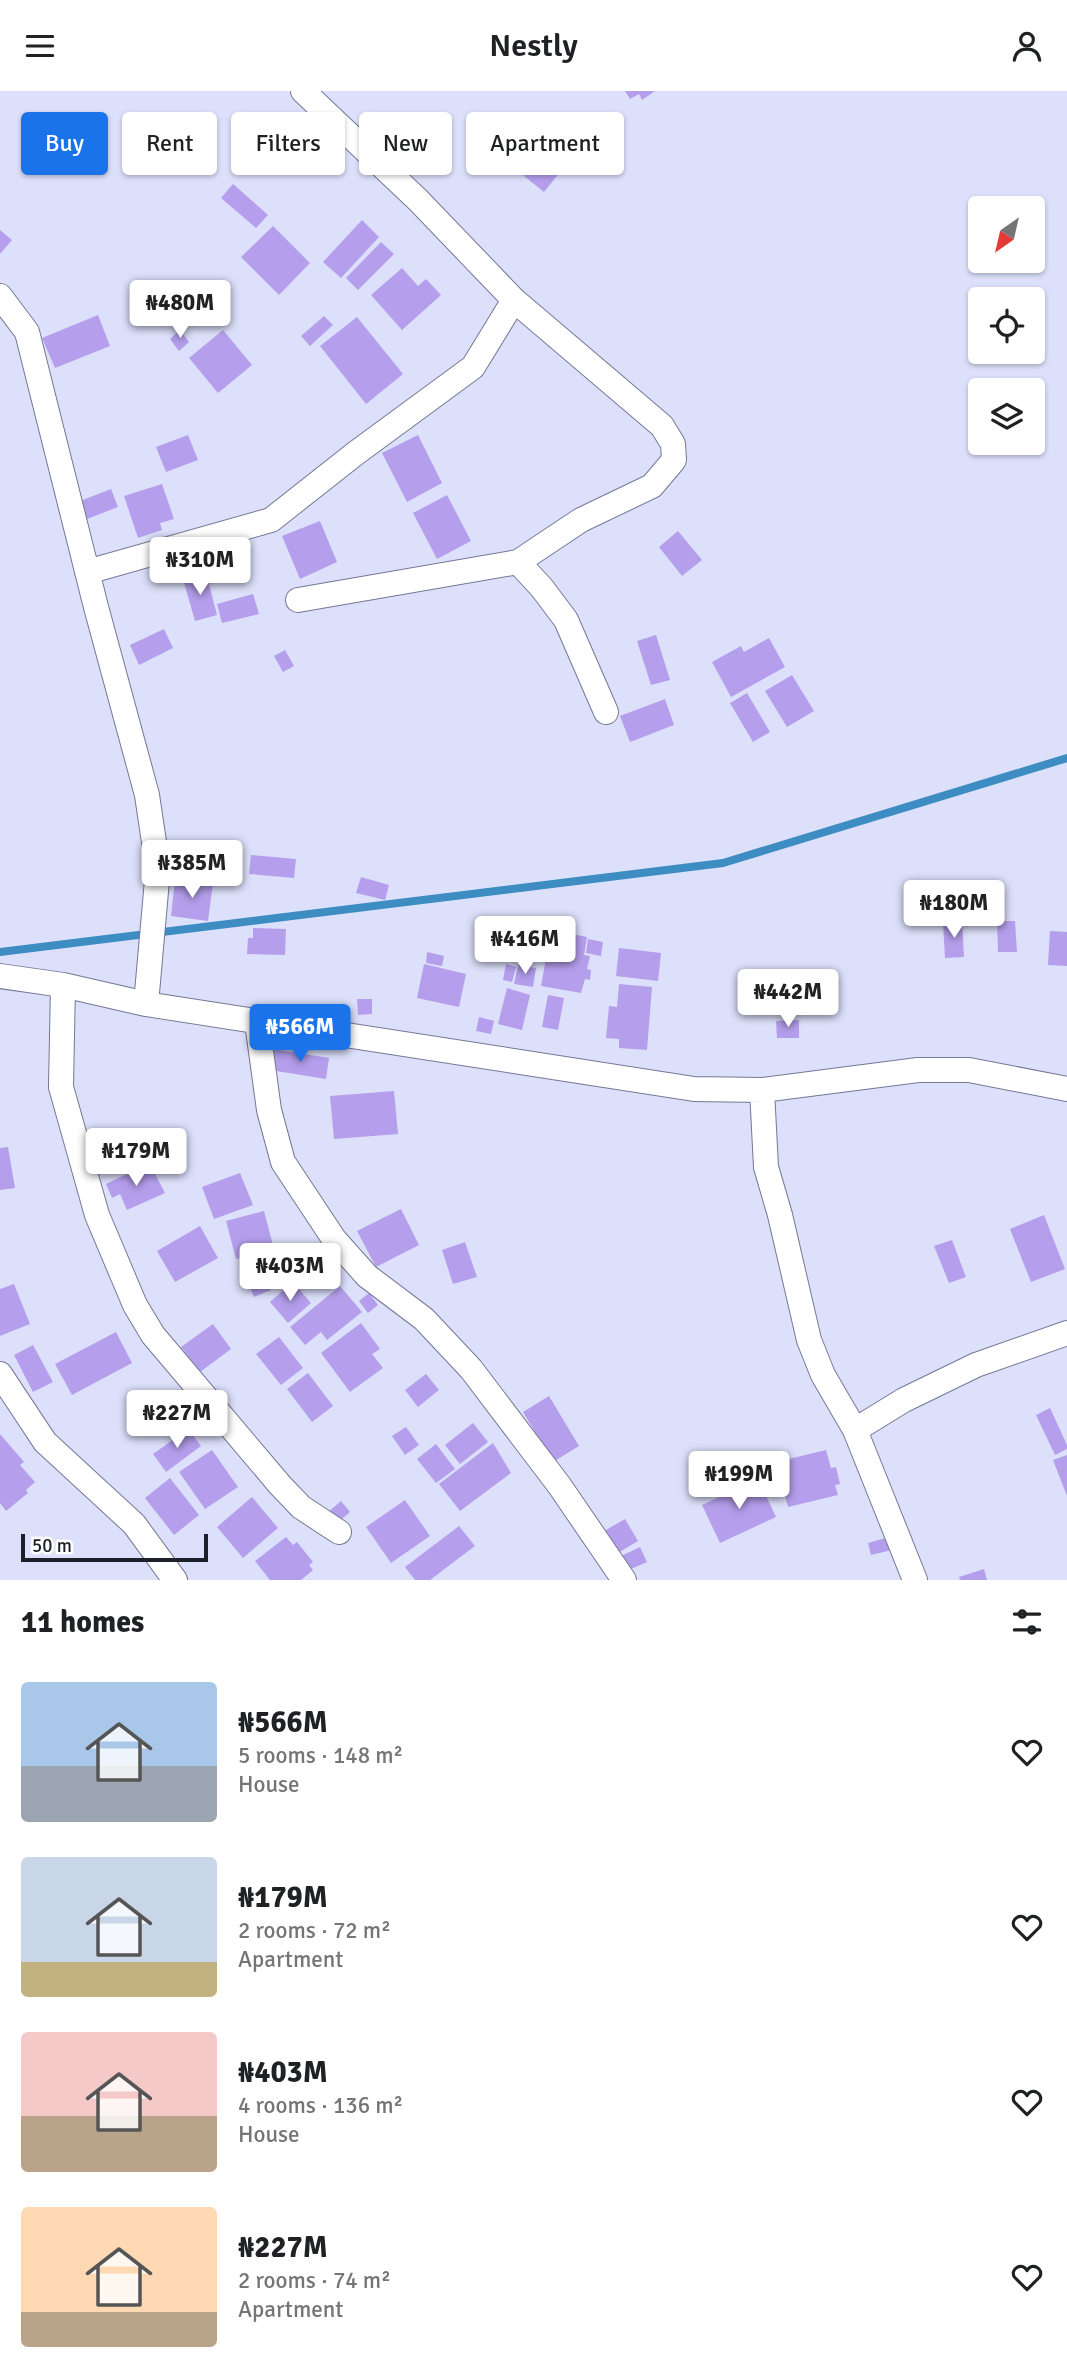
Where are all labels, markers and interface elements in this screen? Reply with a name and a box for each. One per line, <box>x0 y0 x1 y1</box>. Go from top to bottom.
text: Nestly <box>489 26 578 65</box>
icon: menu <box>21 27 59 65</box>
icon: person <box>1008 27 1046 65</box>
chip: Buy <box>21 112 108 175</box>
chip: Rent <box>122 112 217 175</box>
chip: Filters <box>231 112 345 175</box>
chip: New <box>359 112 452 175</box>
chip: Apartment <box>466 112 624 175</box>
north arrow <box>968 196 1045 273</box>
map controls <box>968 196 1045 455</box>
pin: ₦480M <box>131 281 229 340</box>
button: locate <box>968 287 1045 364</box>
text: ₦480M <box>146 288 214 317</box>
button: layers <box>968 378 1045 455</box>
pin: ₦310M <box>151 538 249 597</box>
text: ₦310M <box>166 545 234 574</box>
pin: ₦385M <box>143 841 241 900</box>
text: ₦385M <box>158 848 226 877</box>
pin: ₦180M <box>905 881 1003 940</box>
text: ₦180M <box>920 888 988 917</box>
pin: ₦416M <box>476 917 574 976</box>
text: ₦416M <box>491 924 559 953</box>
pin: ₦442M <box>739 969 837 1029</box>
text: ₦442M <box>754 977 822 1006</box>
pin: ₦566M <box>251 1005 349 1064</box>
text: ₦566M <box>266 1012 334 1041</box>
pin: ₦179M <box>87 1129 185 1188</box>
text: ₦179M <box>102 1136 170 1165</box>
pin: ₦403M <box>241 1243 339 1303</box>
text: ₦403M <box>256 1251 324 1280</box>
pin: ₦227M <box>128 1391 226 1450</box>
text: ₦227M <box>143 1398 211 1427</box>
pin: ₦199M <box>690 1451 788 1511</box>
text: ₦199M <box>705 1459 773 1488</box>
scale bar <box>21 1531 208 1563</box>
text: 50 m <box>32 1534 72 1558</box>
icon: filters <box>1008 1603 1046 1641</box>
text: 11 homes <box>21 1604 144 1641</box>
text: ₦566M <box>238 1704 328 1741</box>
icon: home <box>77 1710 161 1794</box>
icon: heart <box>1008 1733 1046 1771</box>
text: 5 rooms · 148 m² <box>238 1741 403 1770</box>
text: House <box>238 1770 300 1799</box>
text: ₦179M <box>238 1879 328 1916</box>
icon: home <box>77 1885 161 1969</box>
icon: heart <box>1008 1908 1046 1946</box>
text: 2 rooms · 72 m² <box>238 1916 391 1945</box>
text: Apartment <box>238 1945 343 1974</box>
text: ₦403M <box>238 2054 328 2091</box>
icon: home <box>77 2060 161 2144</box>
icon: heart <box>1008 2083 1046 2121</box>
text: 4 rooms · 136 m² <box>238 2091 403 2120</box>
text: House <box>238 2120 300 2149</box>
text: ₦227M <box>238 2229 328 2266</box>
icon: home <box>77 2235 161 2319</box>
icon: heart <box>1008 2258 1046 2296</box>
text: 2 rooms · 74 m² <box>238 2266 391 2295</box>
text: Apartment <box>238 2295 343 2324</box>

